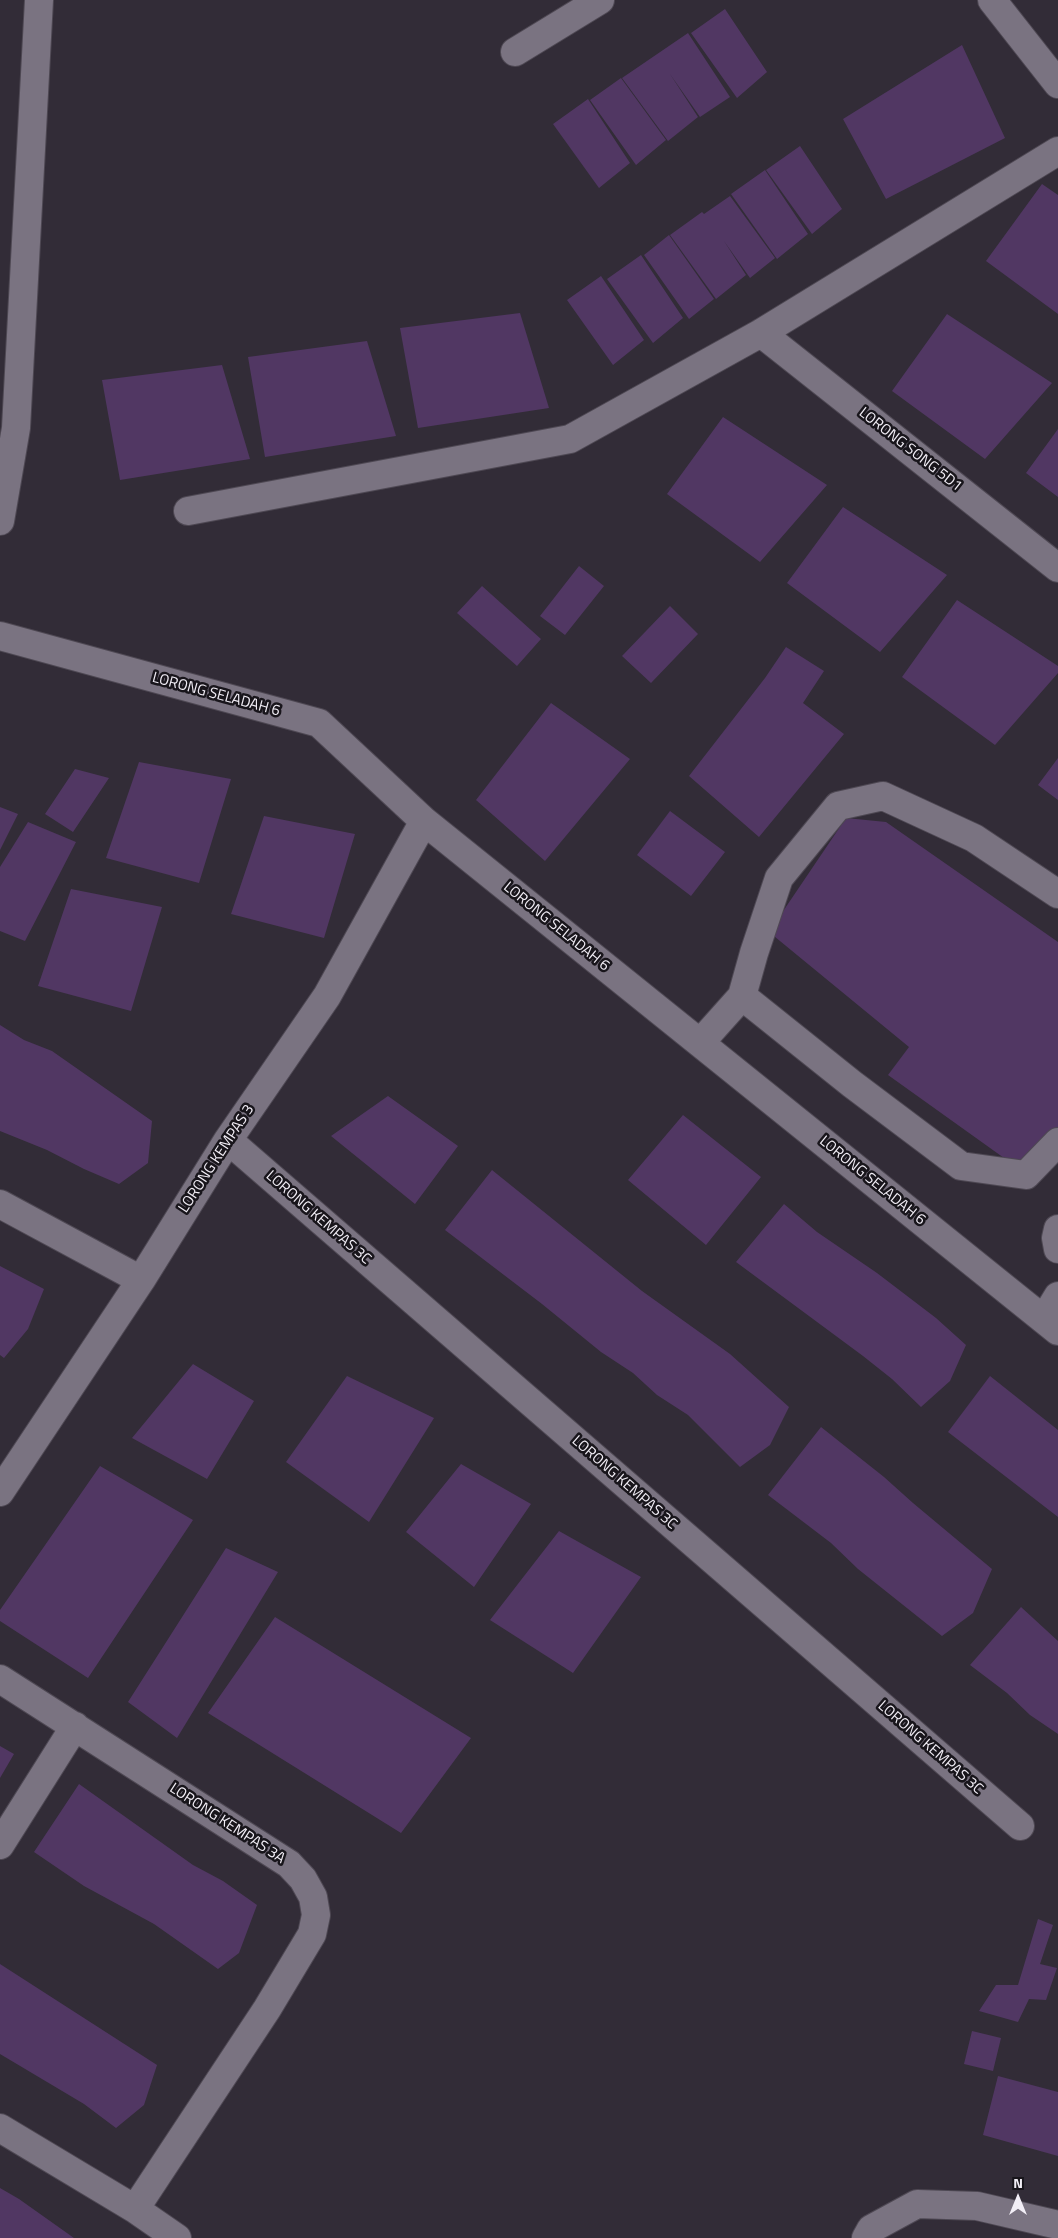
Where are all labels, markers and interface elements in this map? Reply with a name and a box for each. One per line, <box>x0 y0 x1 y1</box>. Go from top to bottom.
street label: LORONG SONG 5D1 <box>855 404 965 496</box>
street label: LORONG SELADAH 6 <box>150 669 282 721</box>
street label: LORONG SELADAH 6 <box>499 879 613 975</box>
street label: LORONG KEMPAS 3 <box>175 1102 259 1216</box>
street label: LORONG SELADAH 6 <box>815 1133 929 1229</box>
street label: LORONG KEMPAS 3C <box>262 1167 374 1269</box>
street label: LORONG KEMPAS 3C <box>568 1432 680 1534</box>
street label: LORONG KEMPAS 3C <box>874 1697 986 1799</box>
street label: LORONG KEMPAS 3A <box>166 1780 288 1868</box>
text: N <box>1013 2172 1023 2193</box>
north arrow <box>993 2173 1043 2223</box>

